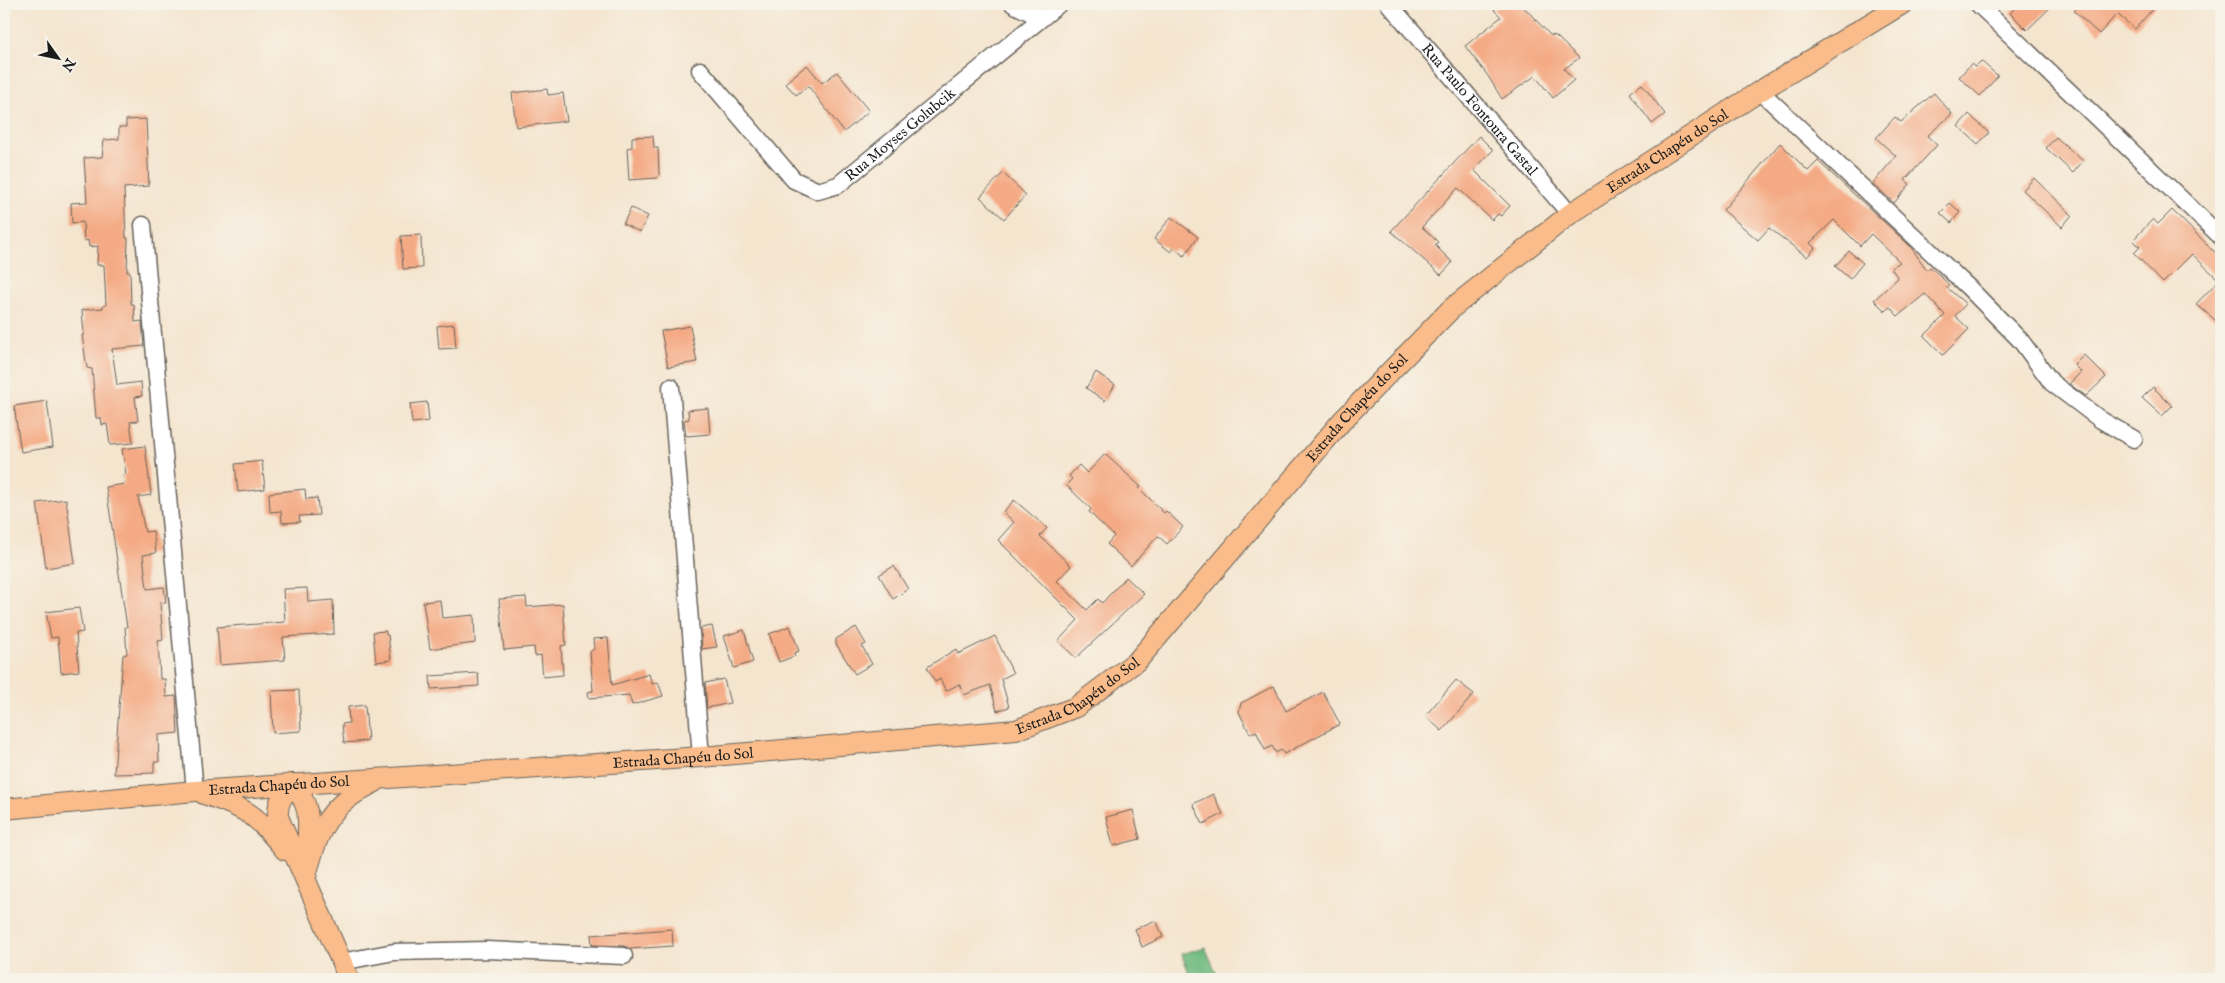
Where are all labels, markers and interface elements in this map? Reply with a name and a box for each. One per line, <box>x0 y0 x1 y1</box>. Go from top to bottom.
north arrow <box>32 32 82 82</box>
street label: Rua Paulo Fontoura Gastal <box>1417 40 1542 180</box>
text: N <box>57 54 79 75</box>
street label: Rua Moyses Golubcik <box>841 83 960 186</box>
street label: Estrada Chapéu do Sol <box>1603 105 1733 198</box>
street label: Estrada Chapéu do Sol <box>1302 349 1413 466</box>
street label: Estrada Chapéu do Sol <box>1013 653 1144 739</box>
street label: Estrada Chapéu do Sol <box>612 743 755 773</box>
street label: Estrada Chapéu do Sol <box>208 772 351 800</box>

